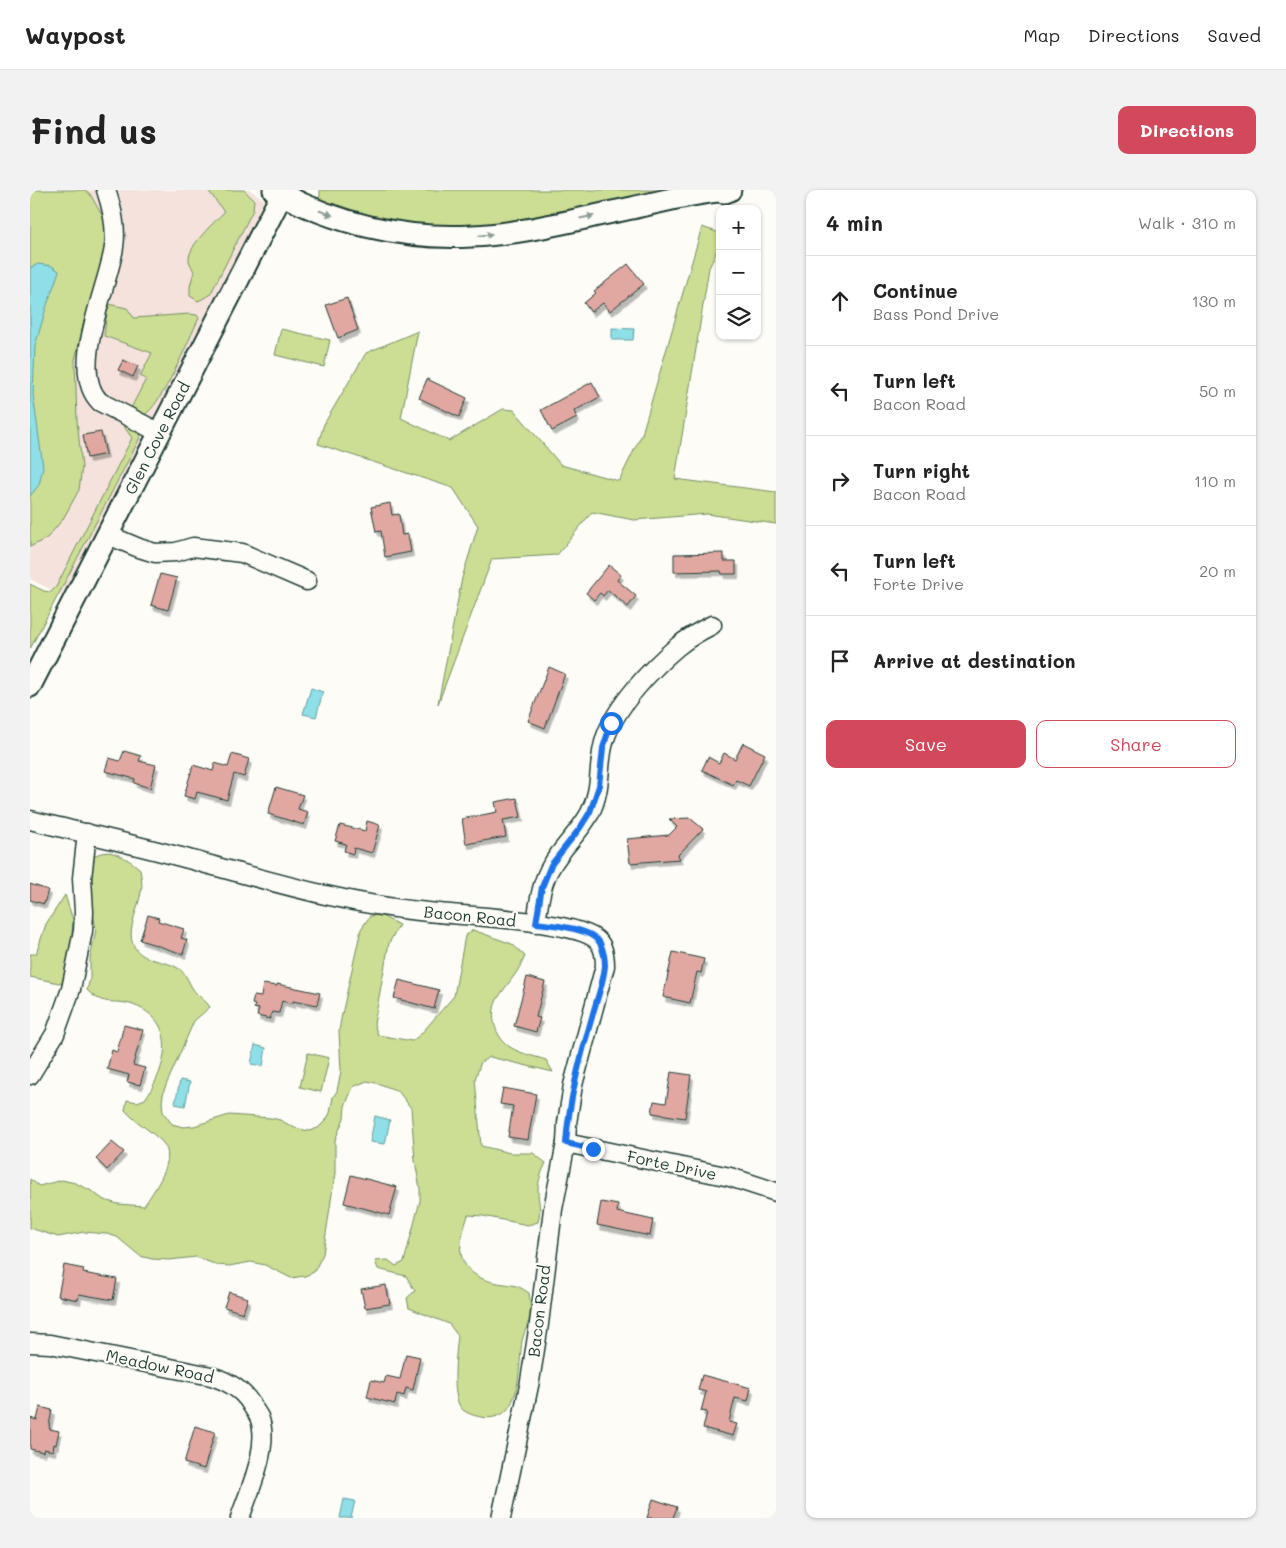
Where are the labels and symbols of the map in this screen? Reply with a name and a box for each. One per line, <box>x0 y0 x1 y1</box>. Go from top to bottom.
one-way arrow <box>319 210 334 218</box>
one-way arrow <box>579 212 595 220</box>
one-way arrow <box>478 231 494 239</box>
street label: Glen Cove Road <box>119 378 194 498</box>
route start <box>600 712 623 735</box>
street label: Bacon Road <box>423 900 517 931</box>
route end <box>582 1138 605 1161</box>
street label: Forte Drive <box>625 1145 719 1184</box>
street label: Bacon Road <box>522 1264 555 1358</box>
street label: Meadow Road <box>104 1344 216 1387</box>

